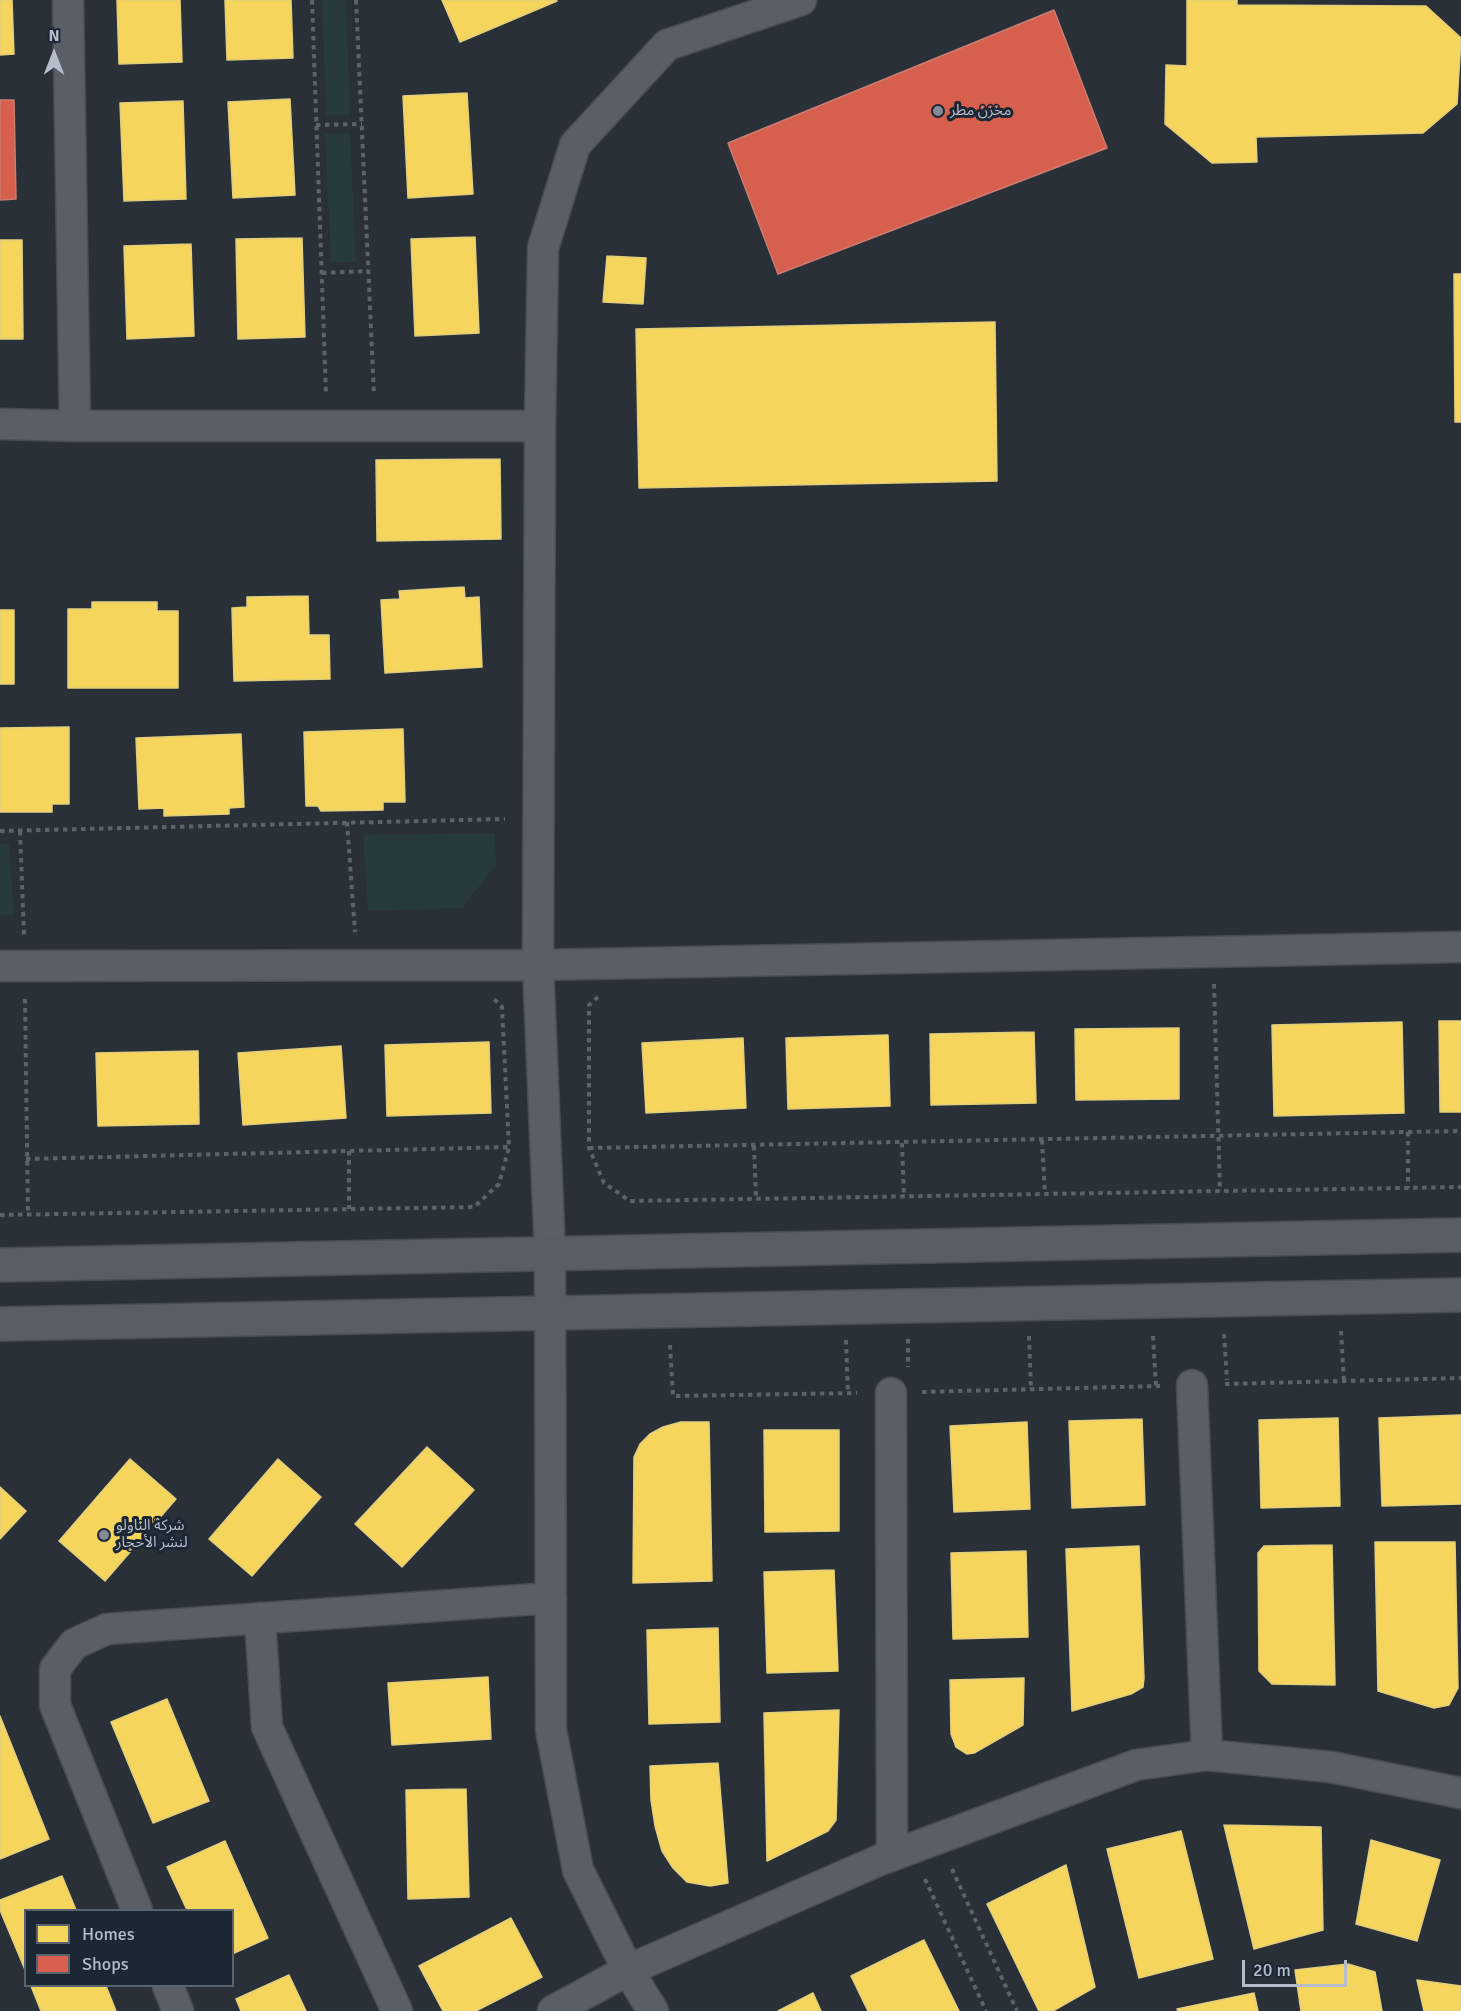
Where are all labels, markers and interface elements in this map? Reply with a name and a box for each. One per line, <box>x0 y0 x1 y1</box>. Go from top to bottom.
north arrow <box>24 24 84 84</box>
text: N <box>48 26 60 46</box>
place label: مخزن مطر <box>950 102 1011 120</box>
marker: مخزن مطر <box>931 104 945 118</box>
place label: شركة الناولو لنشر الأحجار <box>116 1517 188 1552</box>
marker: شركة الناولو لنشر الأحجار <box>97 1528 111 1542</box>
legend <box>24 1909 234 1987</box>
text: Homes <box>82 1923 135 1945</box>
scale bar <box>1245 1948 1350 1986</box>
text: Shops <box>82 1953 129 1975</box>
text: 20 m <box>1253 1959 1291 1981</box>

